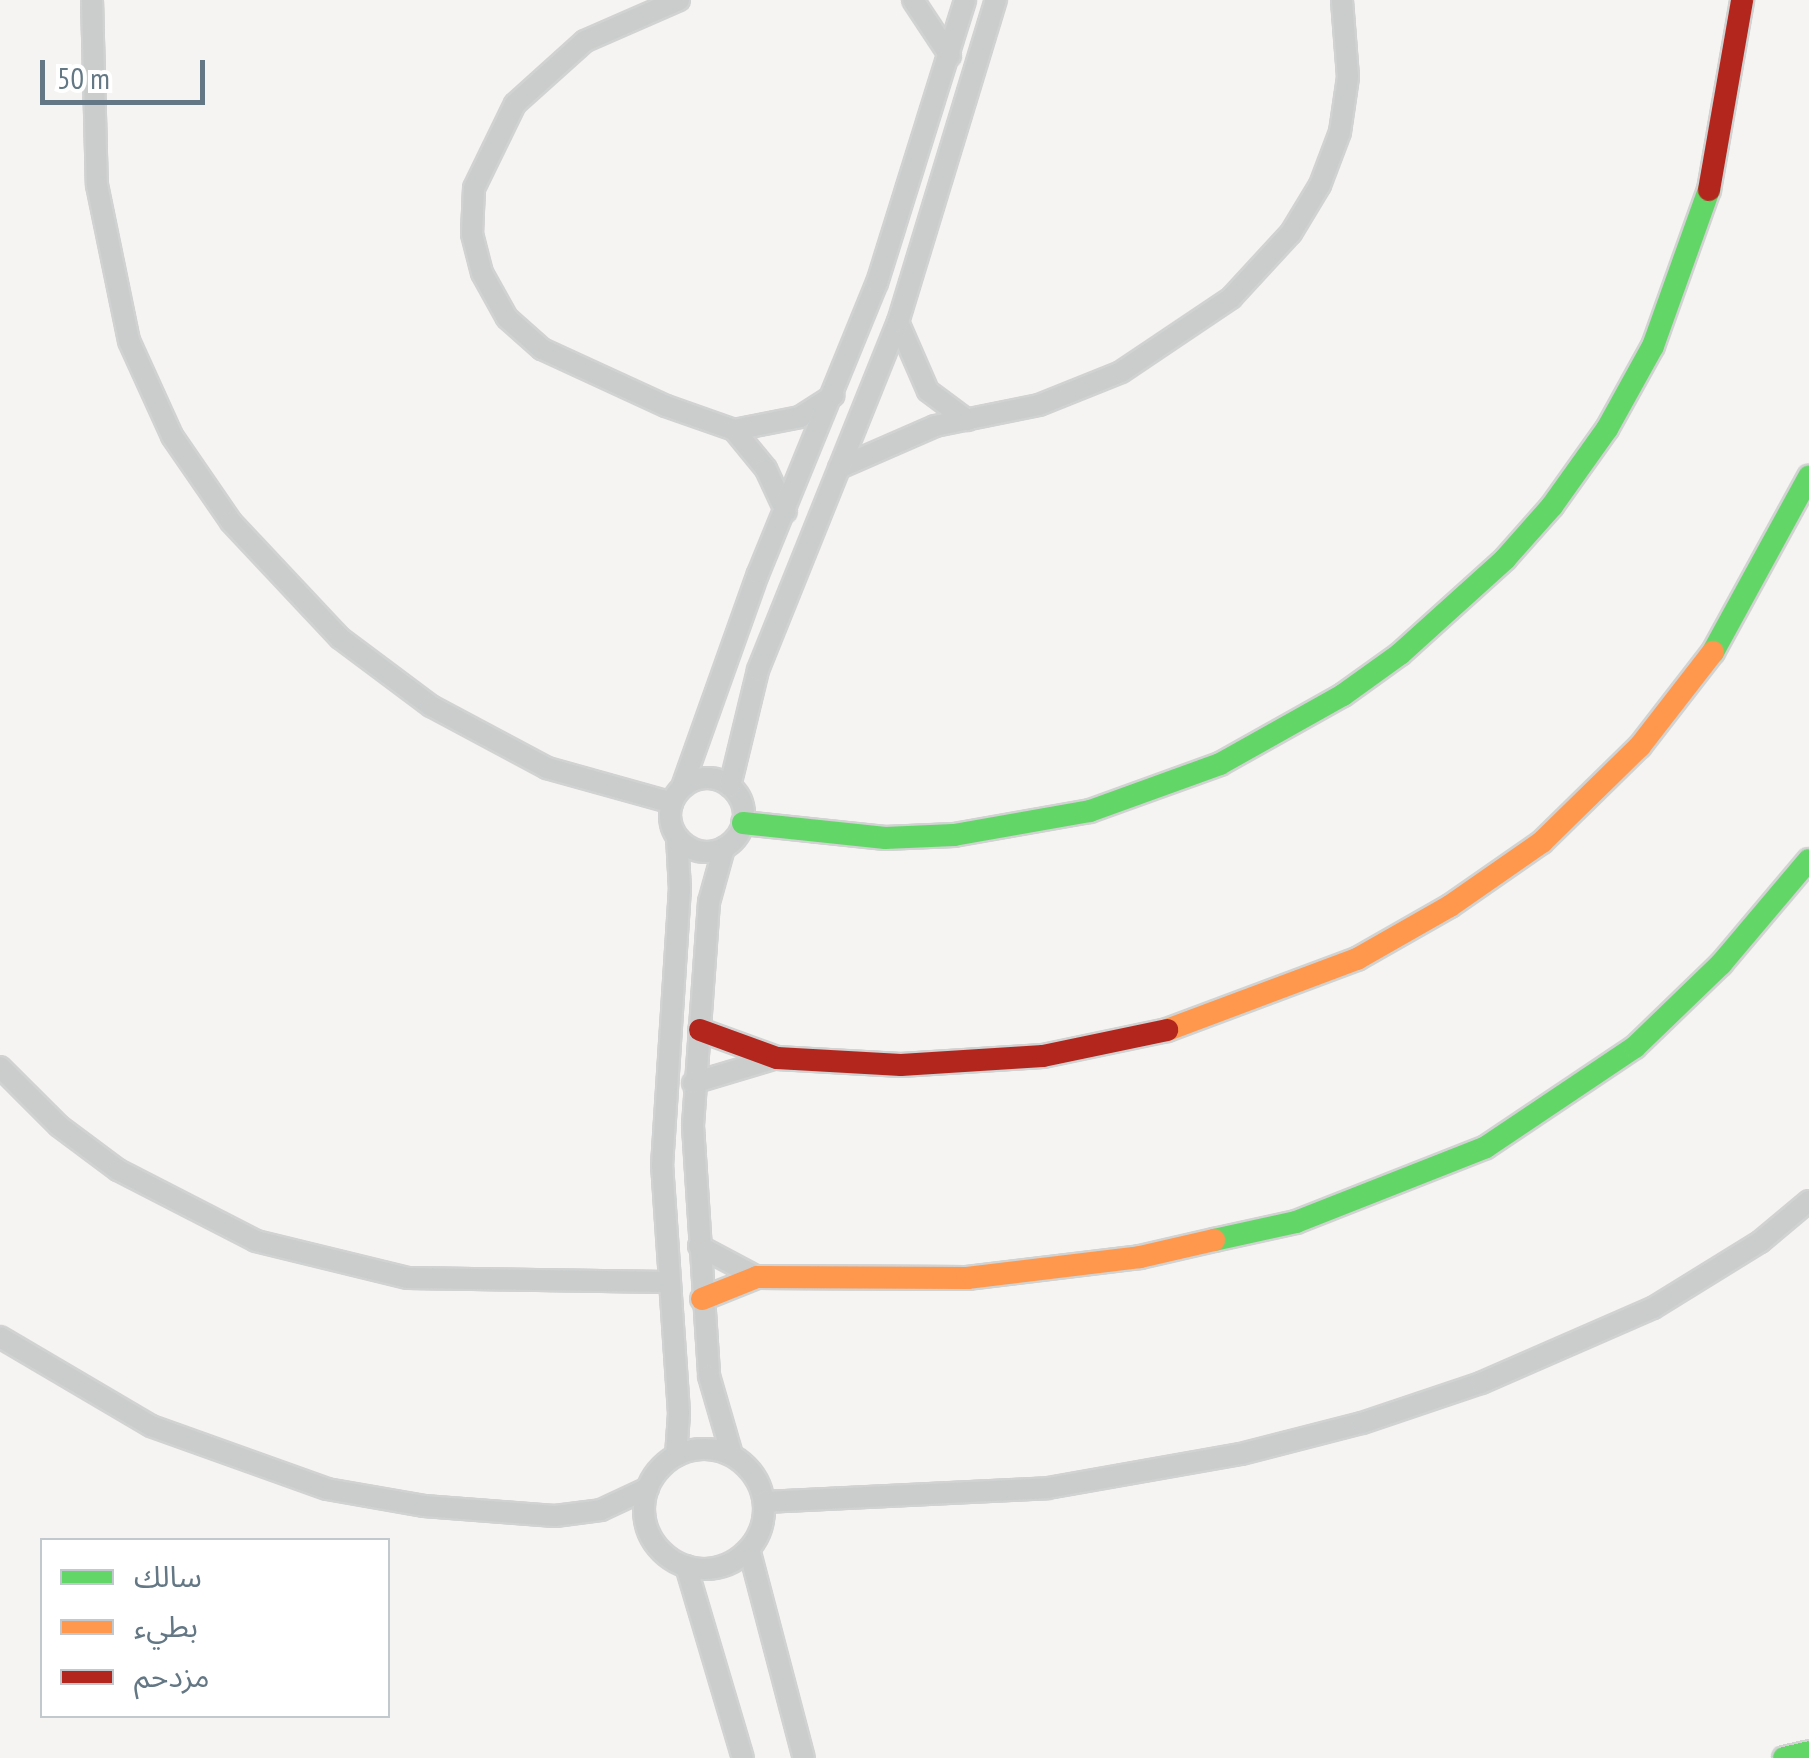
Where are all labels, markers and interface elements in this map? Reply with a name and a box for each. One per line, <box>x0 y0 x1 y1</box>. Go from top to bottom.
scale bar <box>45 40 210 102</box>
text: 50 m <box>57 58 110 97</box>
legend <box>40 1538 390 1718</box>
text: سالك <box>134 1556 202 1595</box>
text: بطيء <box>134 1606 198 1645</box>
text: مزدحم <box>134 1656 210 1695</box>

